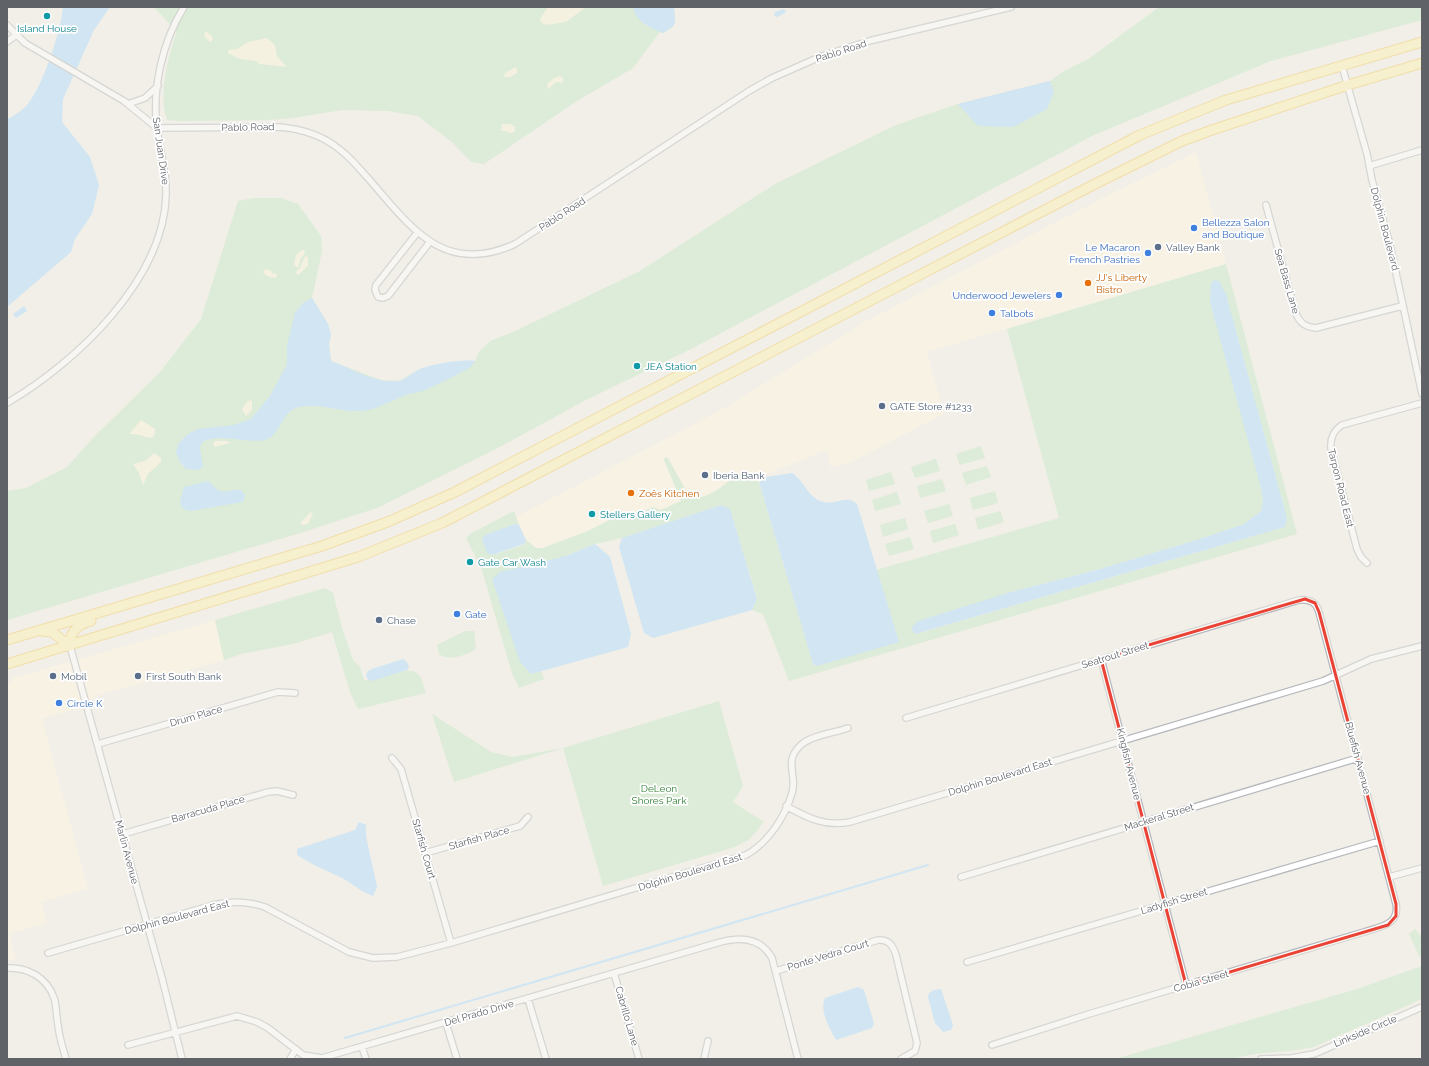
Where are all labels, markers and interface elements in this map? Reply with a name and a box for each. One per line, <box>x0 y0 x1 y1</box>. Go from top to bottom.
marker: Island House <box>42 11 52 21</box>
place label: Island House <box>17 23 77 34</box>
street label: Pablo Road <box>814 38 868 64</box>
street label: San Juan Drive <box>151 117 171 186</box>
street label: Pablo Road <box>221 121 275 133</box>
street label: Dolphin Boulevard <box>1369 186 1401 272</box>
street label: Pablo Road <box>537 195 587 233</box>
place label: Bellezza Salon and Boutique <box>1202 217 1270 240</box>
marker: Bellezza Salon and Boutique <box>1189 223 1199 233</box>
place label: Le Macaron French Pastries <box>1069 242 1140 265</box>
marker: Valley Bank <box>1153 242 1163 252</box>
place label: Valley Bank <box>1166 242 1221 253</box>
street label: Sea Bass Lane <box>1272 247 1302 315</box>
marker: Le Macaron French Pastries <box>1143 248 1153 258</box>
place label: JJ's Liberty Bistro <box>1096 272 1148 295</box>
marker: JJ's Liberty Bistro <box>1083 278 1093 288</box>
place label: Underwood Jewelers <box>953 290 1051 301</box>
marker: Underwood Jewelers <box>1054 290 1064 300</box>
marker: Talbots <box>987 308 997 318</box>
place label: Talbots <box>1000 308 1034 319</box>
marker: JEA Station <box>632 361 642 371</box>
place label: JEA Station <box>645 361 697 372</box>
marker: GATE Store #1233 <box>877 401 887 411</box>
place label: GATE Store #1233 <box>890 401 972 412</box>
street label: Tarpon Road East <box>1326 447 1356 529</box>
marker: Iberia Bank <box>700 470 710 480</box>
place label: Iberia Bank <box>713 470 765 481</box>
marker: Zoës Kitchen <box>626 488 636 498</box>
place label: Zoës Kitchen <box>639 488 699 499</box>
marker: Stellers Gallery <box>587 509 597 519</box>
place label: Stellers Gallery <box>600 509 671 520</box>
marker: Gate Car Wash <box>465 557 475 567</box>
place label: Gate Car Wash <box>478 557 546 568</box>
marker: Gate <box>452 609 462 619</box>
place label: Gate <box>465 609 487 620</box>
marker: Chase <box>374 615 384 625</box>
place label: Chase <box>387 615 416 626</box>
street label: Seatrout Street <box>1080 639 1150 670</box>
marker: Mobil <box>48 671 58 681</box>
place label: Mobil <box>61 671 87 682</box>
marker: First South Bank <box>133 671 143 681</box>
place label: First South Bank <box>146 671 222 682</box>
marker: Circle K <box>54 698 64 708</box>
place label: Circle K <box>67 698 103 709</box>
street label: Drum Place <box>169 703 224 729</box>
street label: Bluefish Avenue <box>1343 721 1373 795</box>
street label: Kingfish Avenue <box>1115 727 1143 801</box>
street label: Dolphin Boulevard East <box>947 756 1054 798</box>
park label: DeLeon Shores Park <box>632 783 687 806</box>
street label: Barracuda Place <box>170 793 246 825</box>
street label: Mackeral Street <box>1123 801 1196 833</box>
street label: Starfish Court <box>410 818 438 881</box>
street label: Marlin Avenue <box>113 819 141 885</box>
street label: Starfish Place <box>448 824 511 852</box>
street label: Dolphin Boulevard East <box>637 851 744 893</box>
street label: Ladyfish Street <box>1139 885 1209 916</box>
street label: Dolphin Boulevard East <box>123 898 231 936</box>
street label: Ponte Vedra Court <box>786 937 871 973</box>
street label: Cobia Street <box>1172 968 1230 994</box>
street label: Cabrillo Lane <box>613 985 641 1047</box>
street label: Del Prado Drive <box>443 998 515 1028</box>
street label: Linkside Circle <box>1332 1013 1398 1049</box>

